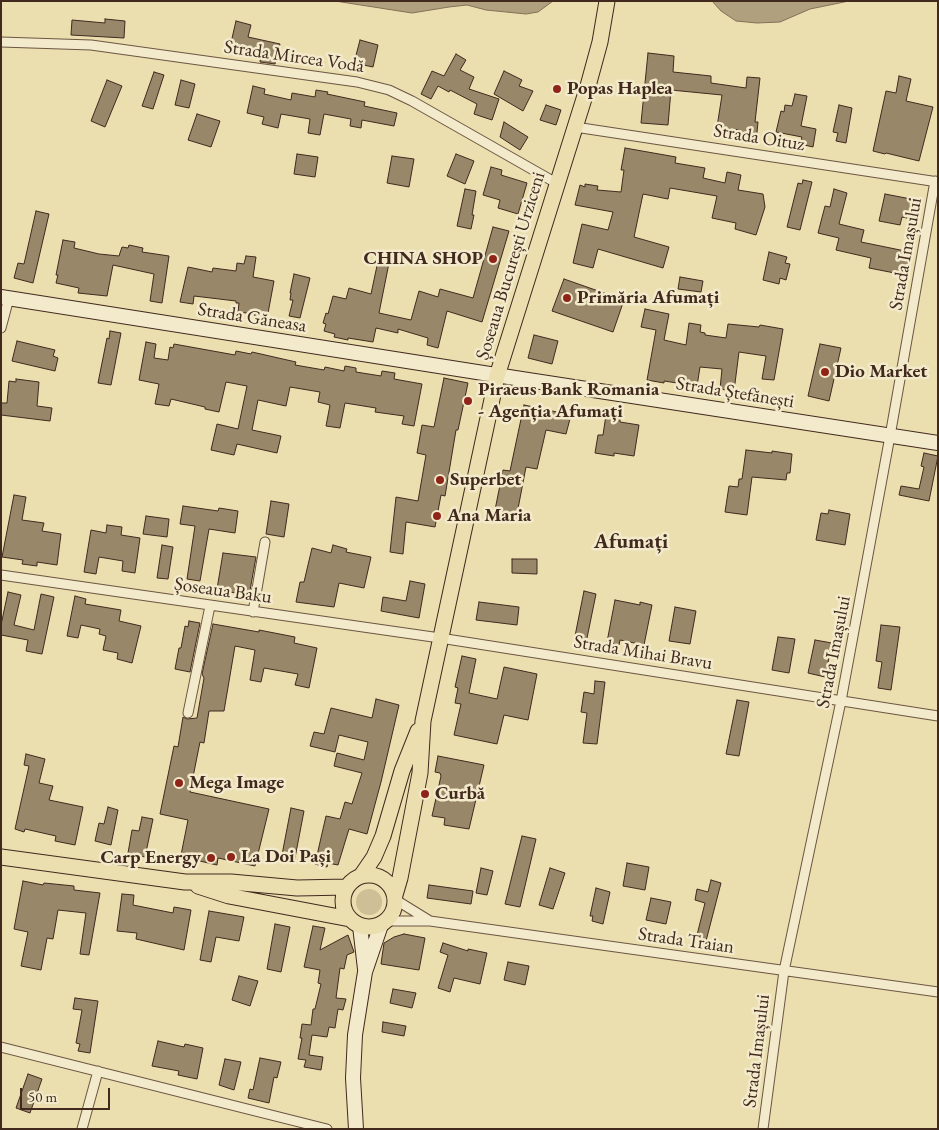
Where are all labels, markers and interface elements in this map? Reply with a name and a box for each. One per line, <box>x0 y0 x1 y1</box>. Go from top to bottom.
street label: Strada Mircea Vodă <box>222 36 366 78</box>
place label: Popas Haplea <box>567 78 673 100</box>
marker: Popas Haplea <box>551 83 563 95</box>
street label: Strada Oituz <box>712 120 806 156</box>
street label: Șoseaua București Urziceni <box>472 169 550 363</box>
street label: Strada Imașului <box>885 196 927 312</box>
place label: CHINA SHOP <box>363 248 483 270</box>
marker: CHINA SHOP <box>487 253 499 265</box>
place label: Primăria Afumați <box>577 287 719 309</box>
marker: Primăria Afumați <box>561 292 573 304</box>
street label: Strada Găneasa <box>196 298 308 338</box>
place label: Dio Market <box>835 361 927 383</box>
marker: Dio Market <box>819 366 831 378</box>
street label: Strada Ștefănești <box>674 372 796 414</box>
place label: Piraeus Bank Romania - Agenția Afumați <box>478 379 659 423</box>
marker: Piraeus Bank Romania - Agenția Afumați <box>462 395 474 407</box>
place label: Superbet <box>450 469 521 491</box>
marker: Superbet <box>434 474 446 486</box>
place label: Ana Maria <box>447 505 531 527</box>
marker: Ana Maria <box>431 510 443 522</box>
district label: Afumați <box>594 529 668 555</box>
street label: Șoseaua Baku <box>173 573 273 609</box>
street label: Strada Imașului <box>812 594 856 710</box>
street label: Strada Mihai Bravu <box>572 631 714 675</box>
place label: Mega Image <box>189 772 284 794</box>
marker: Mega Image <box>173 777 185 789</box>
place label: Curbă <box>435 783 485 805</box>
marker: Curbă <box>419 788 431 800</box>
place label: La Doi Pași <box>241 846 331 868</box>
place label: Carp Energy <box>100 847 201 869</box>
marker: La Doi Pași <box>225 851 237 863</box>
marker: Carp Energy <box>205 852 217 864</box>
street label: Strada Traian <box>637 923 735 959</box>
street label: Strada Imașului <box>739 993 775 1109</box>
scale bar <box>22 1078 112 1110</box>
text: 50 m <box>28 1087 57 1106</box>

